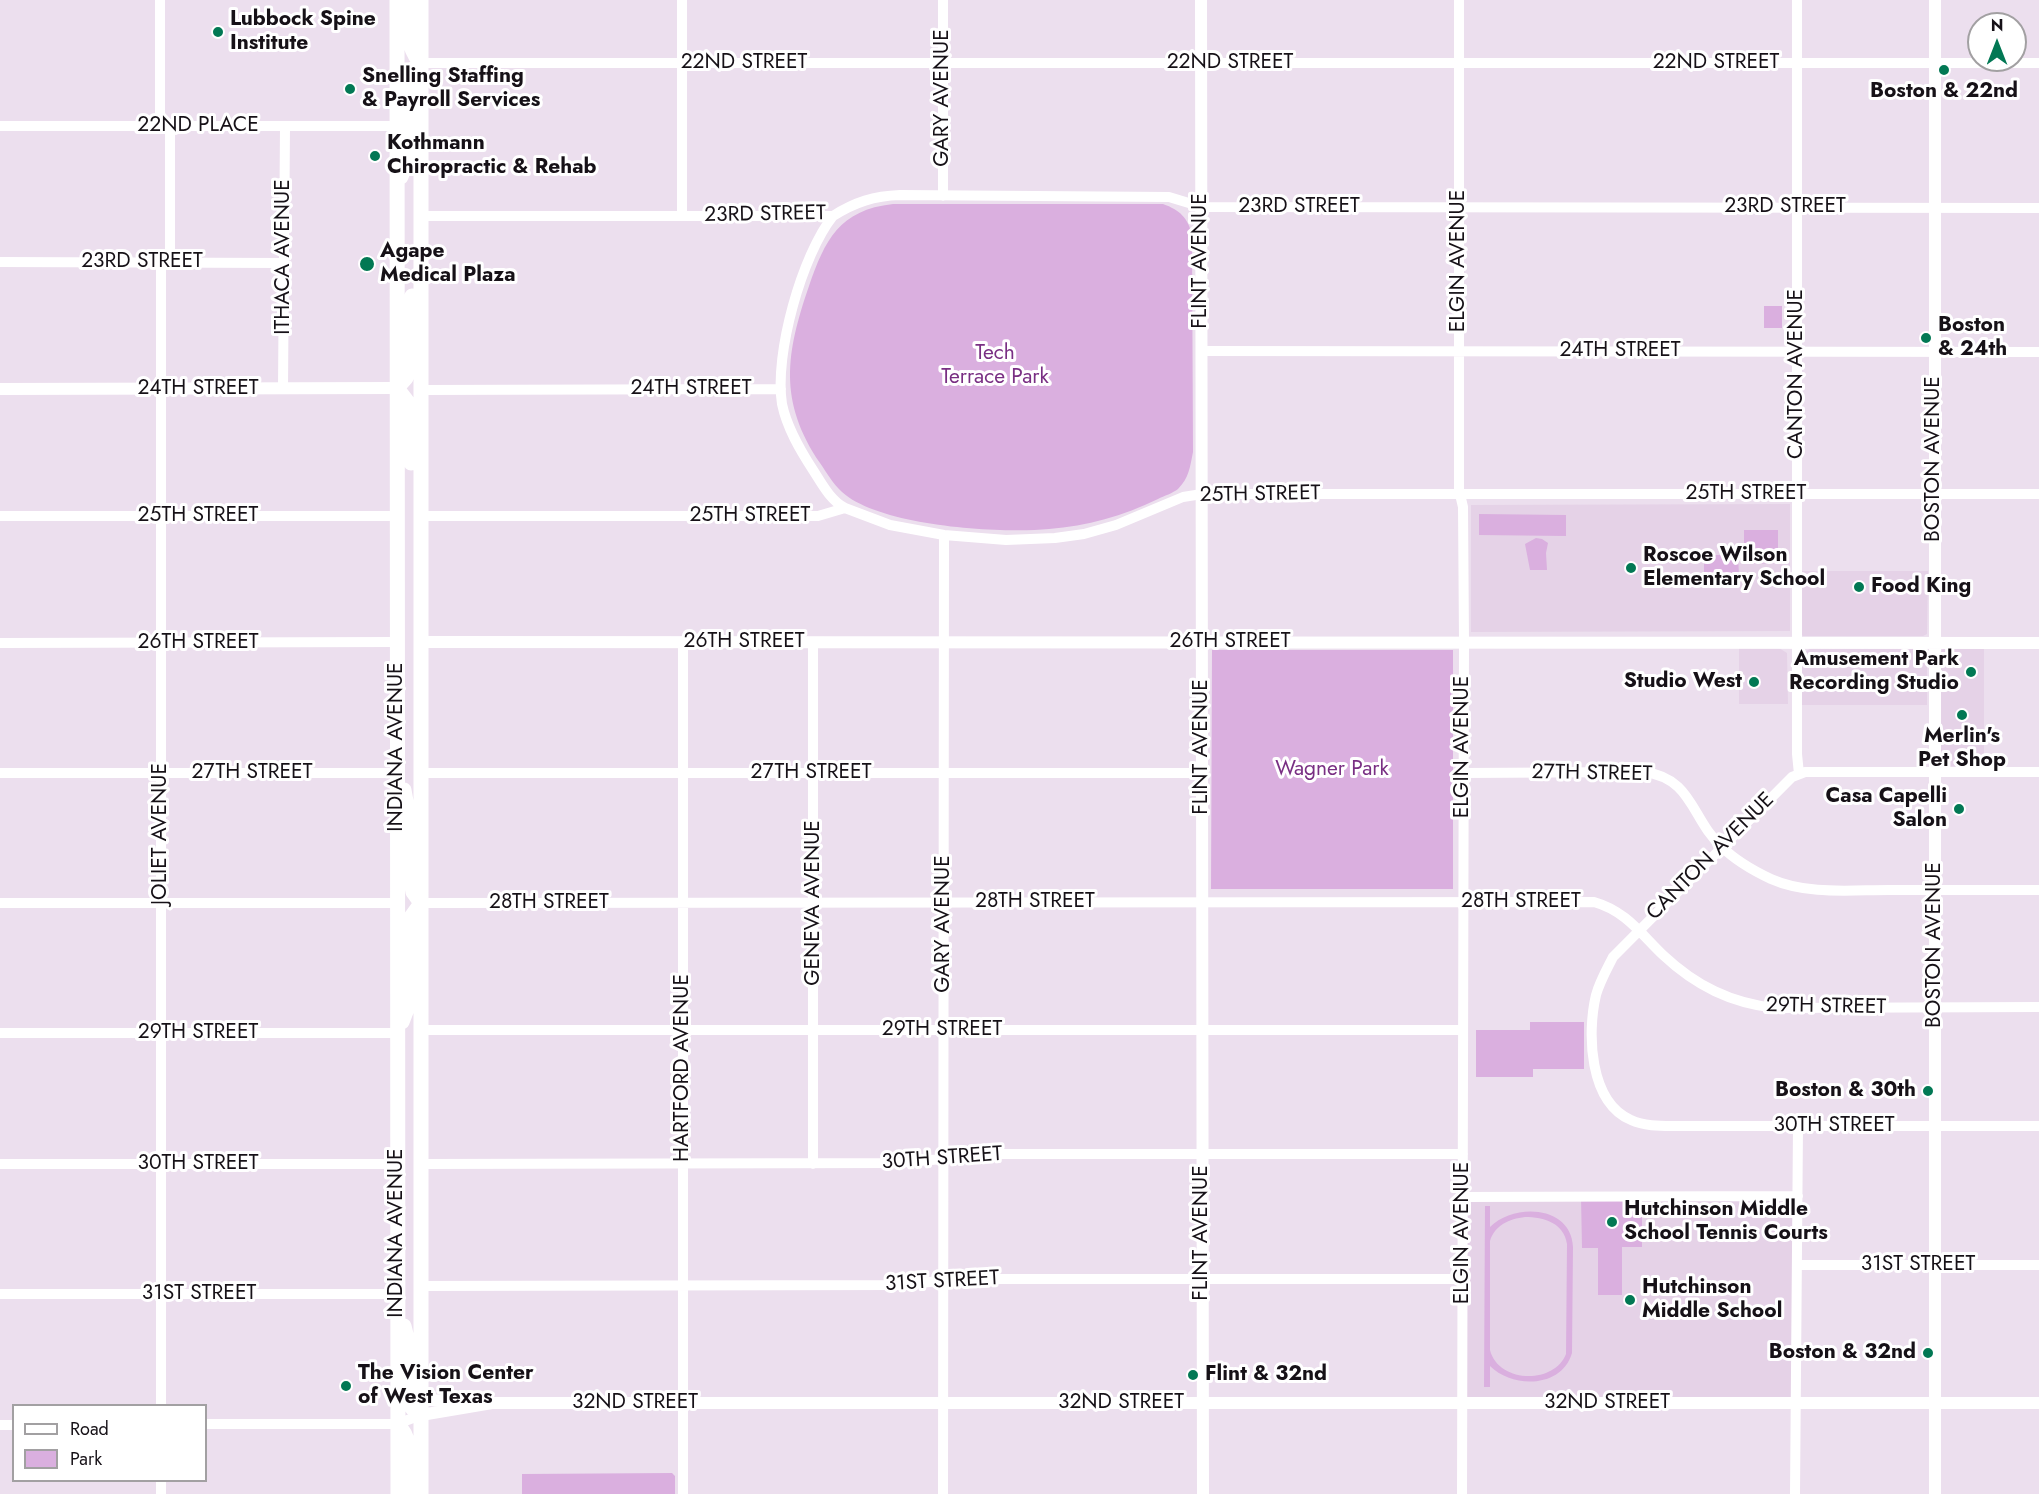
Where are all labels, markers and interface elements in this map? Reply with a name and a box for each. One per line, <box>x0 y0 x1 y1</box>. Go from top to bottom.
place label: Lubbock Spine Institute <box>230 7 376 57</box>
north arrow <box>1967 12 2027 72</box>
text: N <box>1991 14 2003 37</box>
marker: Lubbock Spine Institute <box>211 25 225 39</box>
street label: GARY AVENUE <box>930 29 956 167</box>
street label: 22ND STREET <box>681 50 807 76</box>
street label: 22ND STREET <box>1167 50 1293 76</box>
street label: 22ND STREET <box>1653 50 1779 76</box>
marker: Boston & 22nd <box>1937 63 1951 77</box>
place label: Snelling Staffing & Payroll Services <box>362 64 540 114</box>
place label: Boston & 22nd <box>1870 79 2018 105</box>
marker: Snelling Staffing & Payroll Services <box>343 82 357 96</box>
street label: 22ND PLACE <box>137 113 259 139</box>
place label: Kothmann Chiropractic & Rehab <box>387 131 597 181</box>
marker: Kothmann Chiropractic & Rehab <box>368 149 382 163</box>
street label: ITHACA AVENUE <box>271 179 297 335</box>
street label: ELGIN AVENUE <box>1446 190 1472 332</box>
street label: FLINT AVENUE <box>1188 193 1214 329</box>
street label: 23RD STREET <box>1238 194 1360 220</box>
street label: 23RD STREET <box>1724 194 1846 220</box>
street label: 23RD STREET <box>704 201 826 229</box>
place label: Agape Medical Plaza <box>380 239 516 289</box>
street label: 23RD STREET <box>81 249 203 275</box>
marker: Agape Medical Plaza <box>358 255 376 273</box>
street label: CANTON AVENUE <box>1784 289 1810 459</box>
place label: Boston & 24th <box>1938 313 2007 363</box>
marker: Boston & 24th <box>1919 331 1933 345</box>
street label: 24TH STREET <box>1559 338 1681 364</box>
park label: Tech Terrace Park <box>941 341 1049 391</box>
street label: 24TH STREET <box>137 376 259 402</box>
street label: 24TH STREET <box>630 376 752 402</box>
street label: BOSTON AVENUE <box>1921 376 1947 542</box>
street label: 25TH STREET <box>1199 481 1321 509</box>
street label: 25TH STREET <box>1686 481 1806 507</box>
street label: 25TH STREET <box>138 503 258 529</box>
street label: 25TH STREET <box>690 503 810 529</box>
place label: Roscoe Wilson Elementary School <box>1643 543 1825 593</box>
marker: Roscoe Wilson Elementary School <box>1624 561 1638 575</box>
place label: Food King <box>1871 574 1971 600</box>
marker: Food King <box>1852 580 1866 594</box>
street label: 26TH STREET <box>683 629 805 655</box>
street label: 26TH STREET <box>1169 629 1291 655</box>
street label: 26TH STREET <box>137 630 259 656</box>
place label: Amusement Park Recording Studio <box>1789 647 1959 697</box>
street label: INDIANA AVENUE <box>384 662 410 832</box>
marker: Amusement Park Recording Studio <box>1964 665 1978 679</box>
place label: Studio West <box>1624 669 1742 695</box>
marker: Studio West <box>1747 675 1761 689</box>
street label: ELGIN AVENUE <box>1450 676 1476 818</box>
street label: FLINT AVENUE <box>1189 679 1215 815</box>
marker: Merlin's Pet Shop <box>1955 708 1969 722</box>
place label: Merlin's Pet Shop <box>1918 724 2006 774</box>
park label: Wagner Park <box>1275 757 1389 783</box>
street label: 27TH STREET <box>192 760 312 786</box>
street label: 27TH STREET <box>751 760 871 786</box>
street label: 27TH STREET <box>1531 760 1653 788</box>
street label: JOLIET AVENUE <box>148 763 174 905</box>
place label: Casa Capelli Salon <box>1826 784 1947 834</box>
street label: CANTON AVENUE <box>1642 788 1780 926</box>
marker: Casa Capelli Salon <box>1952 802 1966 816</box>
street label: GENEVA AVENUE <box>801 820 827 986</box>
street label: GARY AVENUE <box>931 855 957 993</box>
street label: BOSTON AVENUE <box>1922 862 1948 1028</box>
street label: 28TH STREET <box>975 889 1095 915</box>
street label: 28TH STREET <box>1461 889 1581 915</box>
street label: 28TH STREET <box>489 890 609 916</box>
street label: HARTFORD AVENUE <box>670 974 696 1162</box>
street label: 29TH STREET <box>1766 993 1886 1021</box>
street label: 29TH STREET <box>882 1017 1002 1043</box>
street label: 29TH STREET <box>138 1020 258 1046</box>
place label: Boston & 30th <box>1775 1078 1916 1104</box>
marker: Boston & 30th <box>1921 1084 1935 1098</box>
street label: 30TH STREET <box>1773 1113 1895 1139</box>
street label: 30TH STREET <box>881 1142 1003 1176</box>
street label: INDIANA AVENUE <box>384 1148 410 1318</box>
street label: 30TH STREET <box>137 1151 259 1177</box>
street label: ELGIN AVENUE <box>1450 1162 1476 1304</box>
street label: FLINT AVENUE <box>1189 1165 1215 1301</box>
place label: Hutchinson Middle School Tennis Courts <box>1624 1197 1828 1247</box>
marker: Hutchinson Middle School Tennis Courts <box>1605 1215 1619 1229</box>
street label: 31ST STREET <box>1861 1252 1975 1278</box>
street label: 31ST STREET <box>884 1266 1000 1298</box>
place label: Hutchinson Middle School <box>1642 1275 1782 1325</box>
street label: 31ST STREET <box>142 1281 256 1307</box>
marker: Hutchinson Middle School <box>1623 1293 1637 1307</box>
place label: Boston & 32nd <box>1769 1340 1916 1366</box>
marker: Boston & 32nd <box>1921 1346 1935 1360</box>
place label: The Vision Center of West Texas <box>358 1361 534 1411</box>
place label: Flint & 32nd <box>1205 1362 1327 1388</box>
marker: Flint & 32nd <box>1186 1368 1200 1382</box>
marker: The Vision Center of West Texas <box>339 1379 353 1393</box>
street label: 32ND STREET <box>572 1390 698 1416</box>
street label: 32ND STREET <box>1058 1390 1184 1416</box>
street label: 32ND STREET <box>1544 1390 1670 1416</box>
legend <box>12 1404 207 1482</box>
text: Road <box>70 1416 109 1442</box>
text: Park <box>70 1446 102 1472</box>

